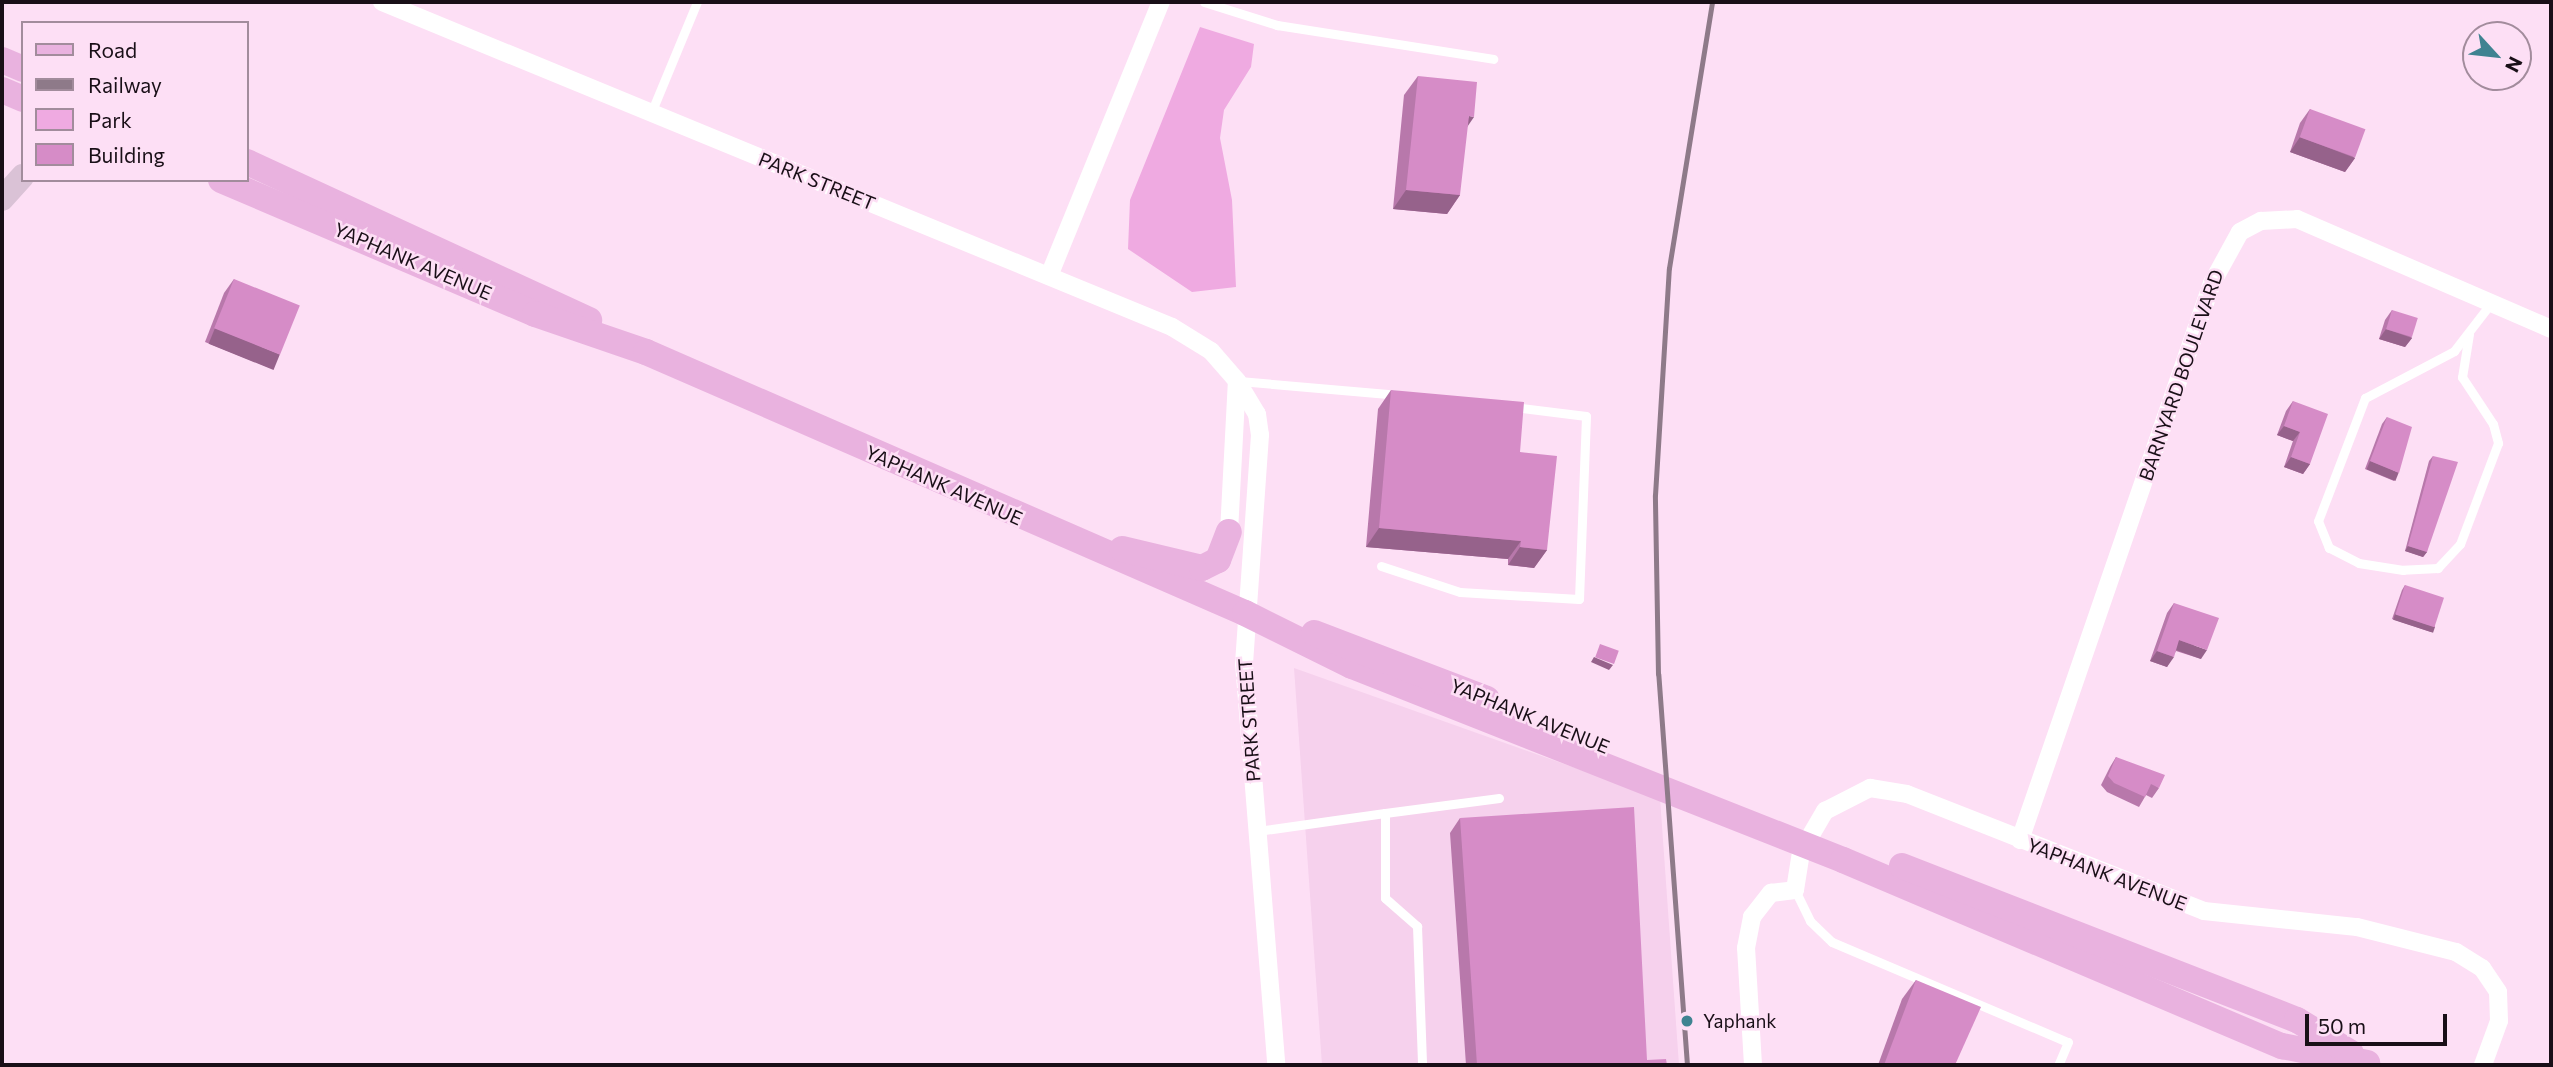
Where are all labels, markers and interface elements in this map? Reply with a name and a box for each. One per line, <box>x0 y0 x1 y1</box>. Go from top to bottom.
legend <box>21 21 248 182</box>
north arrow <box>2462 21 2532 91</box>
text: Road <box>88 37 137 62</box>
text: N <box>2501 53 2528 76</box>
text: Railway <box>88 72 162 97</box>
text: Park <box>88 107 132 132</box>
text: Building <box>88 142 165 167</box>
street label: PARK STREET <box>755 147 879 215</box>
street label: YAPHANK AVENUE <box>331 217 495 305</box>
street label: BARNYARD BOULEVARD <box>2134 266 2228 484</box>
street label: YAPHANK AVENUE <box>862 440 1026 530</box>
street label: PARK STREET <box>1233 658 1265 782</box>
street label: YAPHANK AVENUE <box>1447 674 1613 758</box>
street label: YAPHANK AVENUE <box>2024 833 2190 915</box>
scale bar <box>2308 1000 2450 1044</box>
place label: Yaphank <box>1703 1010 1777 1032</box>
marker: Yaphank <box>1677 1011 1697 1031</box>
text: 50 m <box>2318 1013 2366 1038</box>

